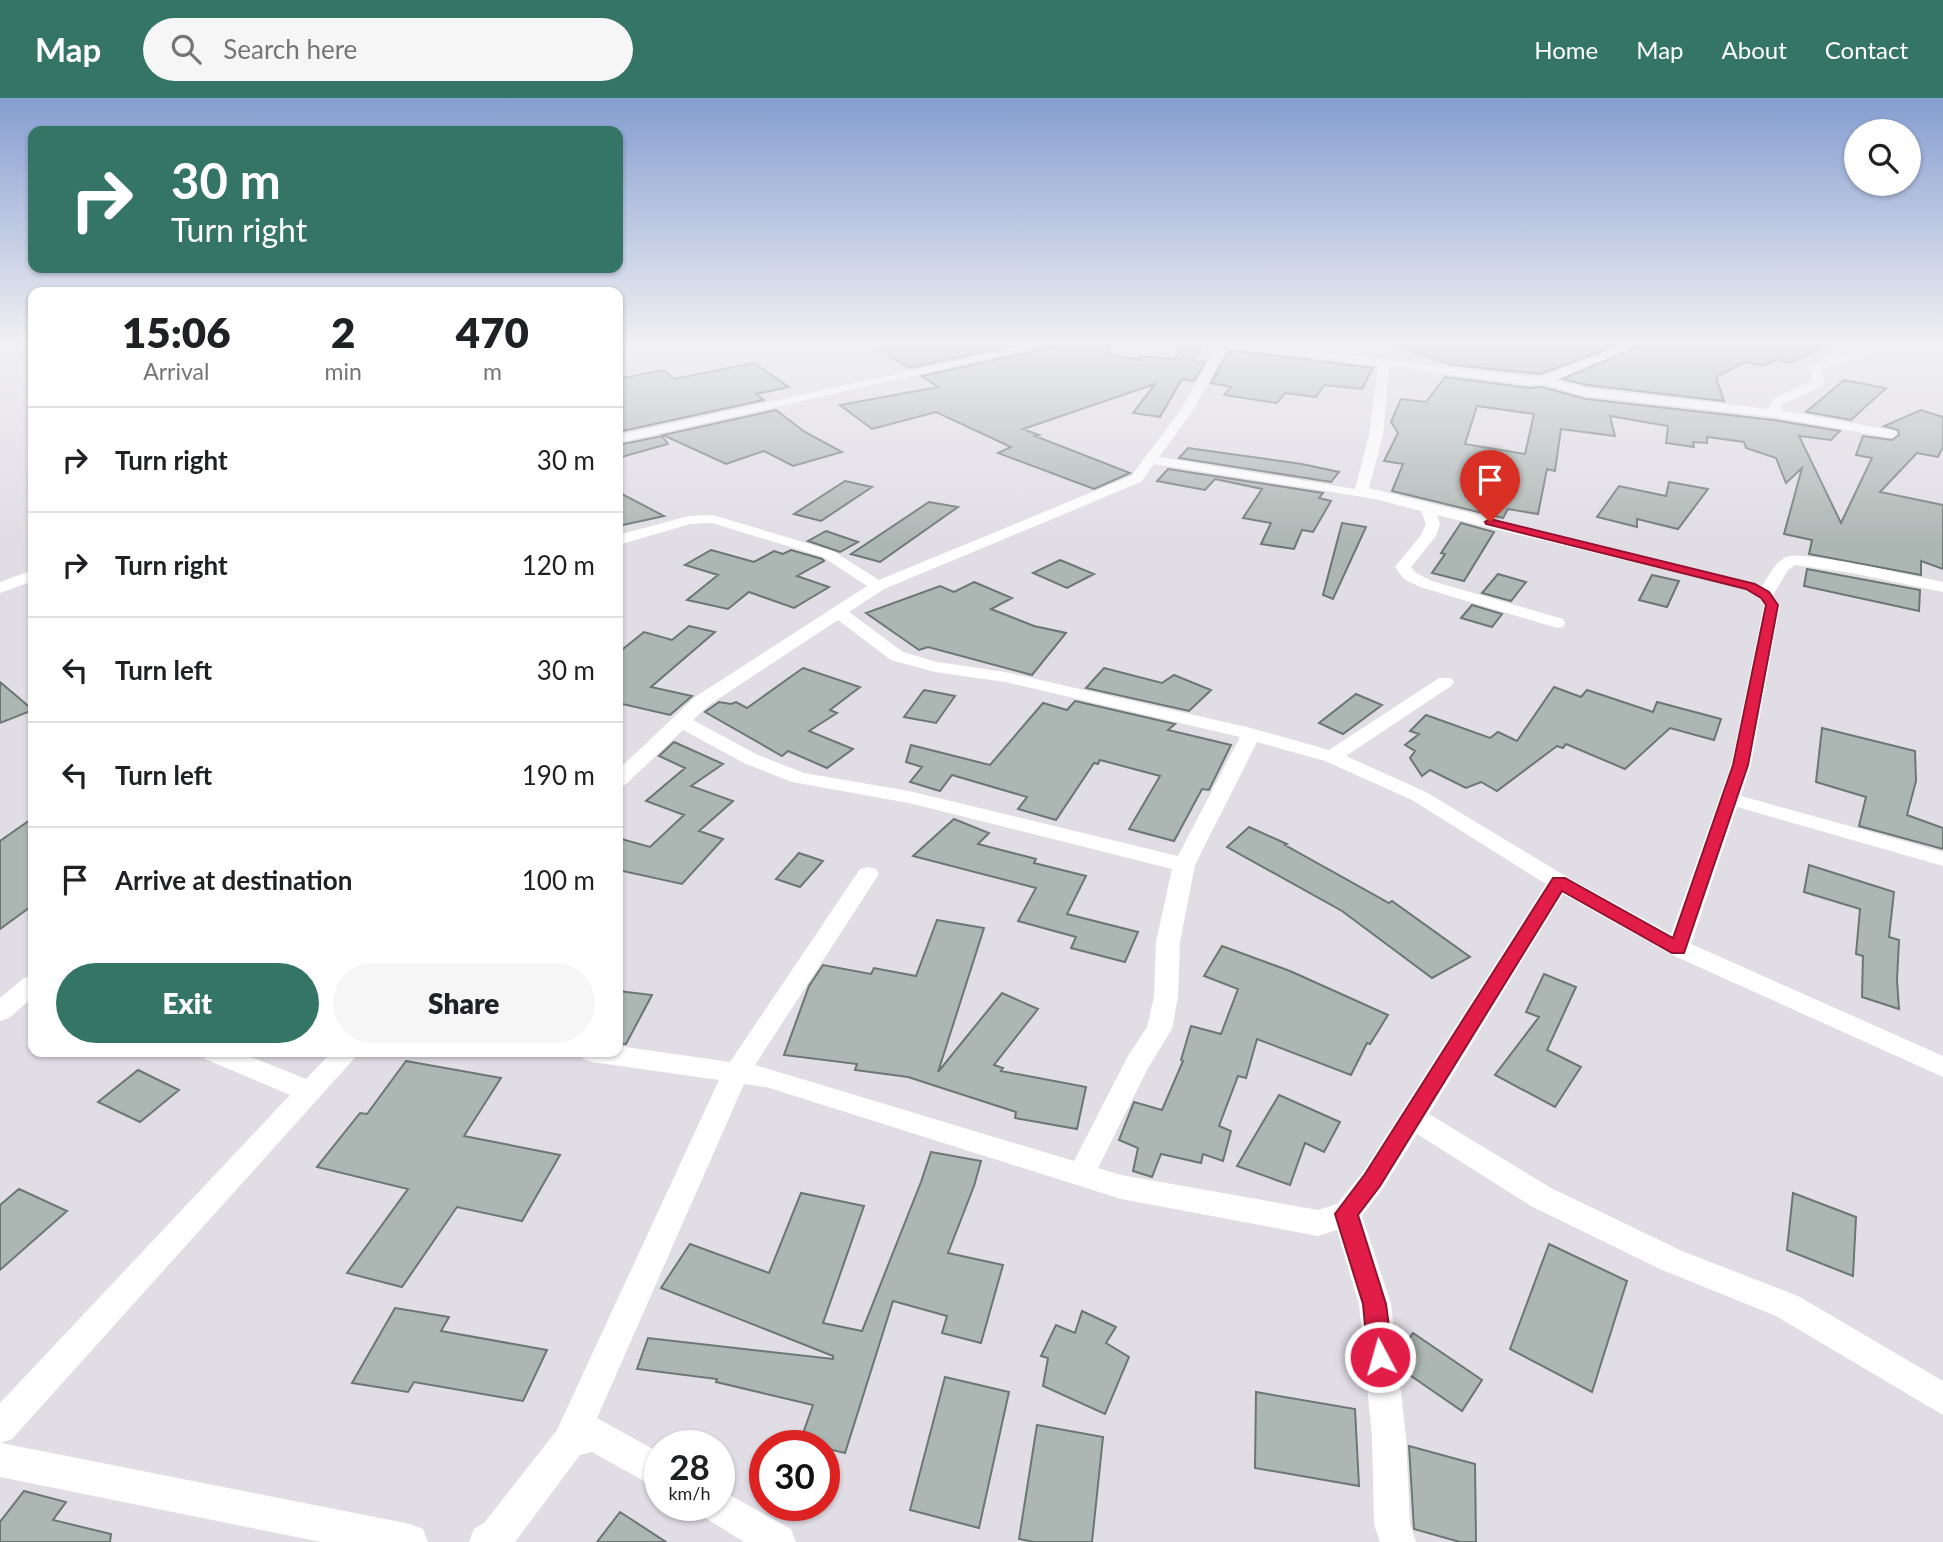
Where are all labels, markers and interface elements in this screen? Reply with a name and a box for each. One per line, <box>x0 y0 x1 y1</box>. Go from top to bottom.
search box <box>143 18 633 81</box>
text: Map <box>35 29 101 69</box>
icon: search <box>167 30 205 68</box>
text: Search here <box>223 33 357 65</box>
text: Home <box>1534 35 1598 64</box>
text: Map <box>1636 35 1684 64</box>
text: About <box>1722 35 1787 64</box>
text: Contact <box>1825 35 1908 64</box>
map controls <box>1844 119 1921 196</box>
button: search <box>1844 119 1921 196</box>
text: 30 m <box>171 151 281 209</box>
icon: right <box>56 154 147 245</box>
text: Turn right <box>171 210 307 249</box>
text: 15:06 <box>122 307 231 357</box>
text: 2 <box>331 307 355 357</box>
text: 470 <box>456 307 529 357</box>
text: Arrival <box>143 357 209 385</box>
text: min <box>325 357 362 385</box>
text: m <box>483 357 502 385</box>
icon: right <box>56 441 94 479</box>
text: Turn right <box>115 444 228 476</box>
text: 30 m <box>537 444 595 476</box>
pin <box>1460 450 1520 522</box>
icon: arrive <box>1471 461 1509 499</box>
icon: right <box>56 546 94 584</box>
text: Turn right <box>115 549 228 581</box>
text: 120 m <box>522 549 595 581</box>
icon: left <box>56 651 94 689</box>
text: Turn left <box>115 654 212 686</box>
text: 30 m <box>537 654 595 686</box>
icon: left <box>56 756 94 794</box>
text: Turn left <box>115 759 212 791</box>
text: 190 m <box>522 759 595 791</box>
icon: arrive <box>56 861 94 899</box>
text: Arrive at destination <box>115 864 352 896</box>
text: 100 m <box>522 864 595 896</box>
button: Exit <box>56 963 319 1043</box>
button: Share <box>333 963 595 1043</box>
position arrow <box>1343 1320 1417 1394</box>
speed limit sign: 30 <box>749 1430 840 1521</box>
text: 28 <box>669 1445 710 1487</box>
text: km/h <box>668 1482 711 1504</box>

